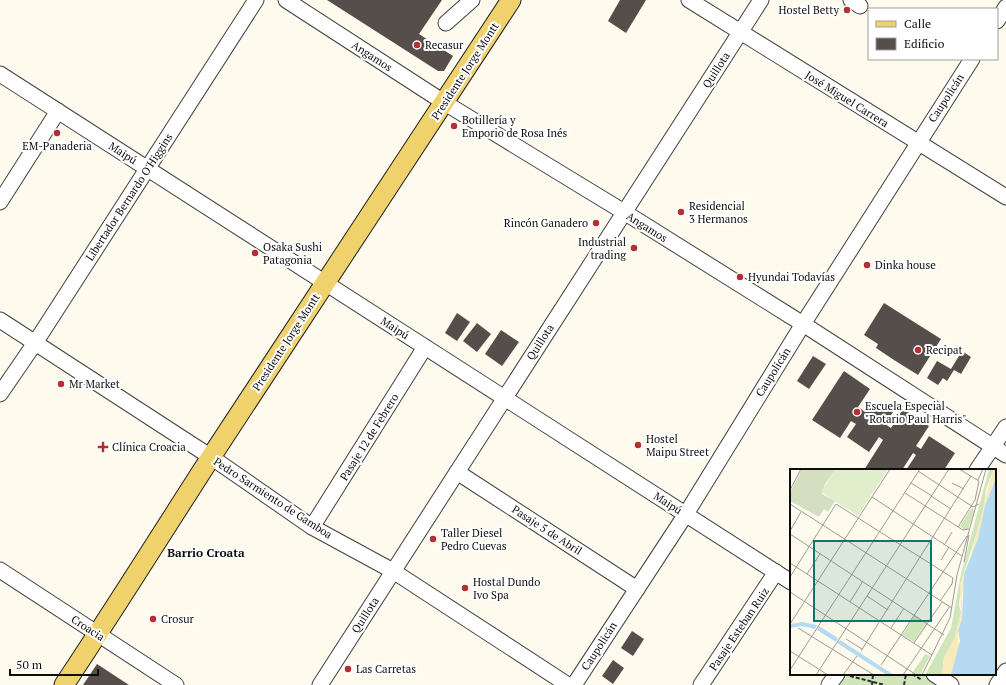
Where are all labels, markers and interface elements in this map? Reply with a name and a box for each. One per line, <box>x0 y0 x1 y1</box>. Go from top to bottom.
place label: Hostel Betty <box>779 3 839 17</box>
marker: Hostel Betty <box>842 5 852 15</box>
legend <box>868 8 998 60</box>
text: Calle <box>904 16 931 31</box>
street label: Presidente Jorge Montt <box>428 20 502 122</box>
text: Edificio <box>904 36 945 51</box>
street label: Angamos <box>349 38 395 74</box>
place label: Recasur <box>425 38 464 52</box>
marker: Recasur <box>412 40 422 50</box>
street label: Quillota <box>699 49 733 91</box>
street label: José Miguel Carrera <box>803 68 892 131</box>
street label: Caupolicán <box>925 71 967 125</box>
place label: Botillería y Emporio de Rosa Inés <box>462 113 568 140</box>
marker: Botillería y Emporio de Rosa Inés <box>449 121 459 131</box>
marker: EM-Panaderia <box>52 128 62 138</box>
street label: Libertador Bernardo O'Higgins <box>82 130 176 263</box>
place label: EM-Panaderia <box>22 139 92 153</box>
street label: Maipú <box>106 139 140 168</box>
place label: Residencial 3 Hermanos <box>689 199 748 226</box>
marker: Residencial 3 Hermanos <box>676 207 686 217</box>
street label: Angamos <box>624 209 670 245</box>
place label: Rincón Ganadero <box>504 216 588 230</box>
marker: Rincón Ganadero <box>591 218 601 228</box>
place label: Industrial trading <box>578 235 626 262</box>
place label: Osaka Sushi Patagonia <box>263 240 322 267</box>
marker: Industrial trading <box>629 243 639 253</box>
marker: Osaka Sushi Patagonia <box>250 248 260 258</box>
place label: Dinka house <box>875 258 936 272</box>
marker: Dinka house <box>862 260 872 270</box>
place label: Hyundai Todavías <box>748 270 835 284</box>
marker: Hyundai Todavías <box>735 272 745 282</box>
street label: Presidente Jorge Montt <box>249 291 323 393</box>
street label: Maipú <box>378 314 412 343</box>
street label: Quillota <box>523 321 557 363</box>
place label: Recipat <box>926 343 963 357</box>
street label: Caupolicán <box>752 345 794 399</box>
marker: Recipat <box>913 345 923 355</box>
place label: Mr Market <box>69 377 120 391</box>
marker: Mr Market <box>56 379 66 389</box>
street label: Pasaje 12 de Febrero <box>337 391 401 483</box>
place label: Escuela Especial "Rotario Paul Harris" <box>865 399 967 426</box>
marker: Escuela Especial "Rotario Paul Harris" <box>852 407 862 417</box>
place label: Hostel Maipu Street <box>646 432 709 459</box>
place label: Clínica Croacia <box>112 440 186 454</box>
marker: Hostel Maipu Street <box>633 440 643 450</box>
marker: Clínica Croacia <box>97 441 109 453</box>
street label: Pedro Sarmiento de Gamboa <box>211 454 335 542</box>
inset map <box>790 469 996 675</box>
street label: Maipú <box>651 489 685 518</box>
street label: Pasaje 5 de Abril <box>509 502 585 558</box>
place label: Taller Diesel Pedro Cuevas <box>441 526 507 553</box>
marker: Taller Diesel Pedro Cuevas <box>428 534 438 544</box>
district label: Barrio Croata <box>167 545 245 560</box>
place label: Hostal Dundo Ivo Spa <box>473 575 540 602</box>
marker: Hostal Dundo Ivo Spa <box>460 583 470 593</box>
street label: Pasaje Esteban Ruiz <box>706 585 772 673</box>
street label: Quillota <box>348 594 382 636</box>
street label: Croacia <box>69 612 108 644</box>
place label: Crosur <box>161 612 194 626</box>
marker: Crosur <box>148 614 158 624</box>
street label: Caupolicán <box>578 619 620 673</box>
scale bar <box>10 651 98 677</box>
text: 50 m <box>16 657 43 672</box>
place label: Las Carretas <box>356 662 416 676</box>
marker: Las Carretas <box>343 664 353 674</box>

